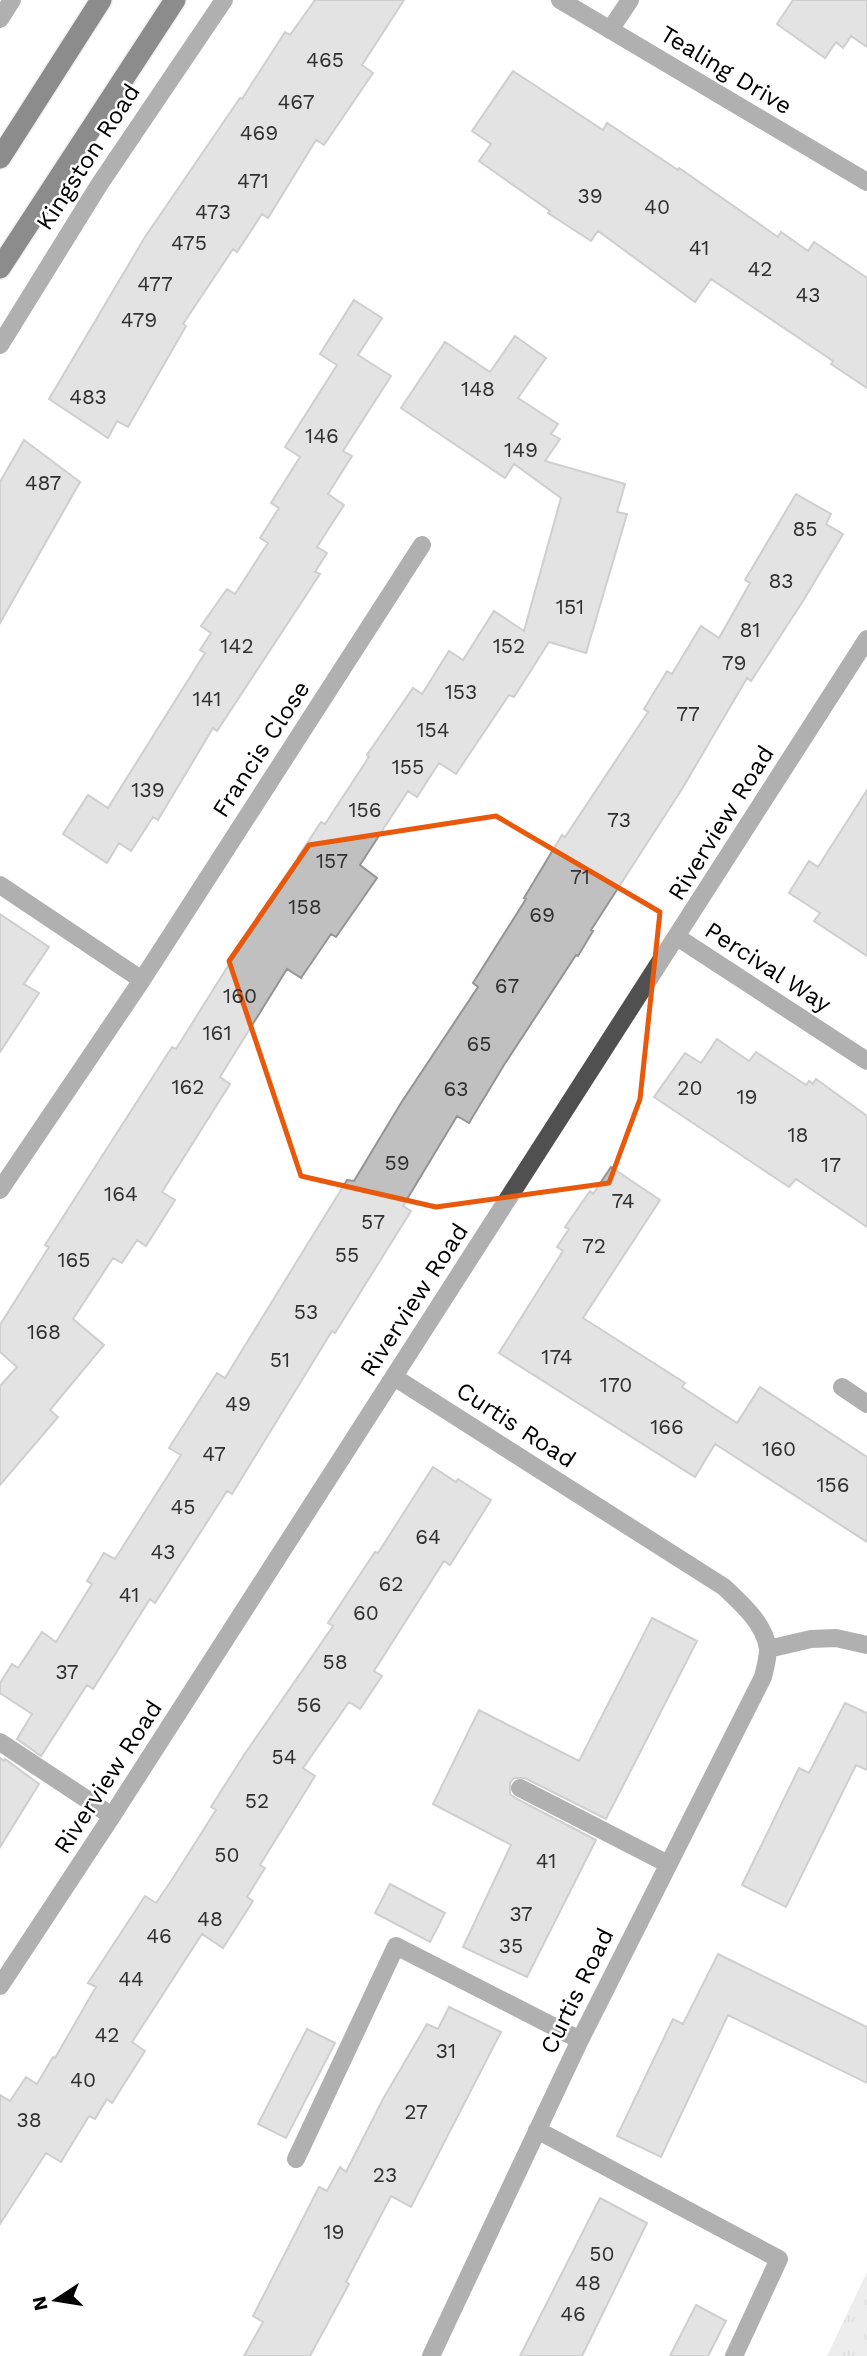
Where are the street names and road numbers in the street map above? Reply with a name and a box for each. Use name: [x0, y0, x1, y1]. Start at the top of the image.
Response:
street label: Tealing Drive: [655, 20, 797, 120]
street label: Kingston Road: [30, 79, 146, 235]
street label: Francis Close: [207, 676, 315, 822]
street label: Riverview Road: [662, 740, 780, 906]
street label: Percival Way: [700, 916, 837, 1018]
street label: Riverview Road: [354, 1218, 474, 1382]
street label: Curtis Road: [451, 1376, 581, 1474]
street label: Riverview Road: [48, 1695, 168, 1859]
street label: Curtis Road: [535, 1924, 619, 2058]

